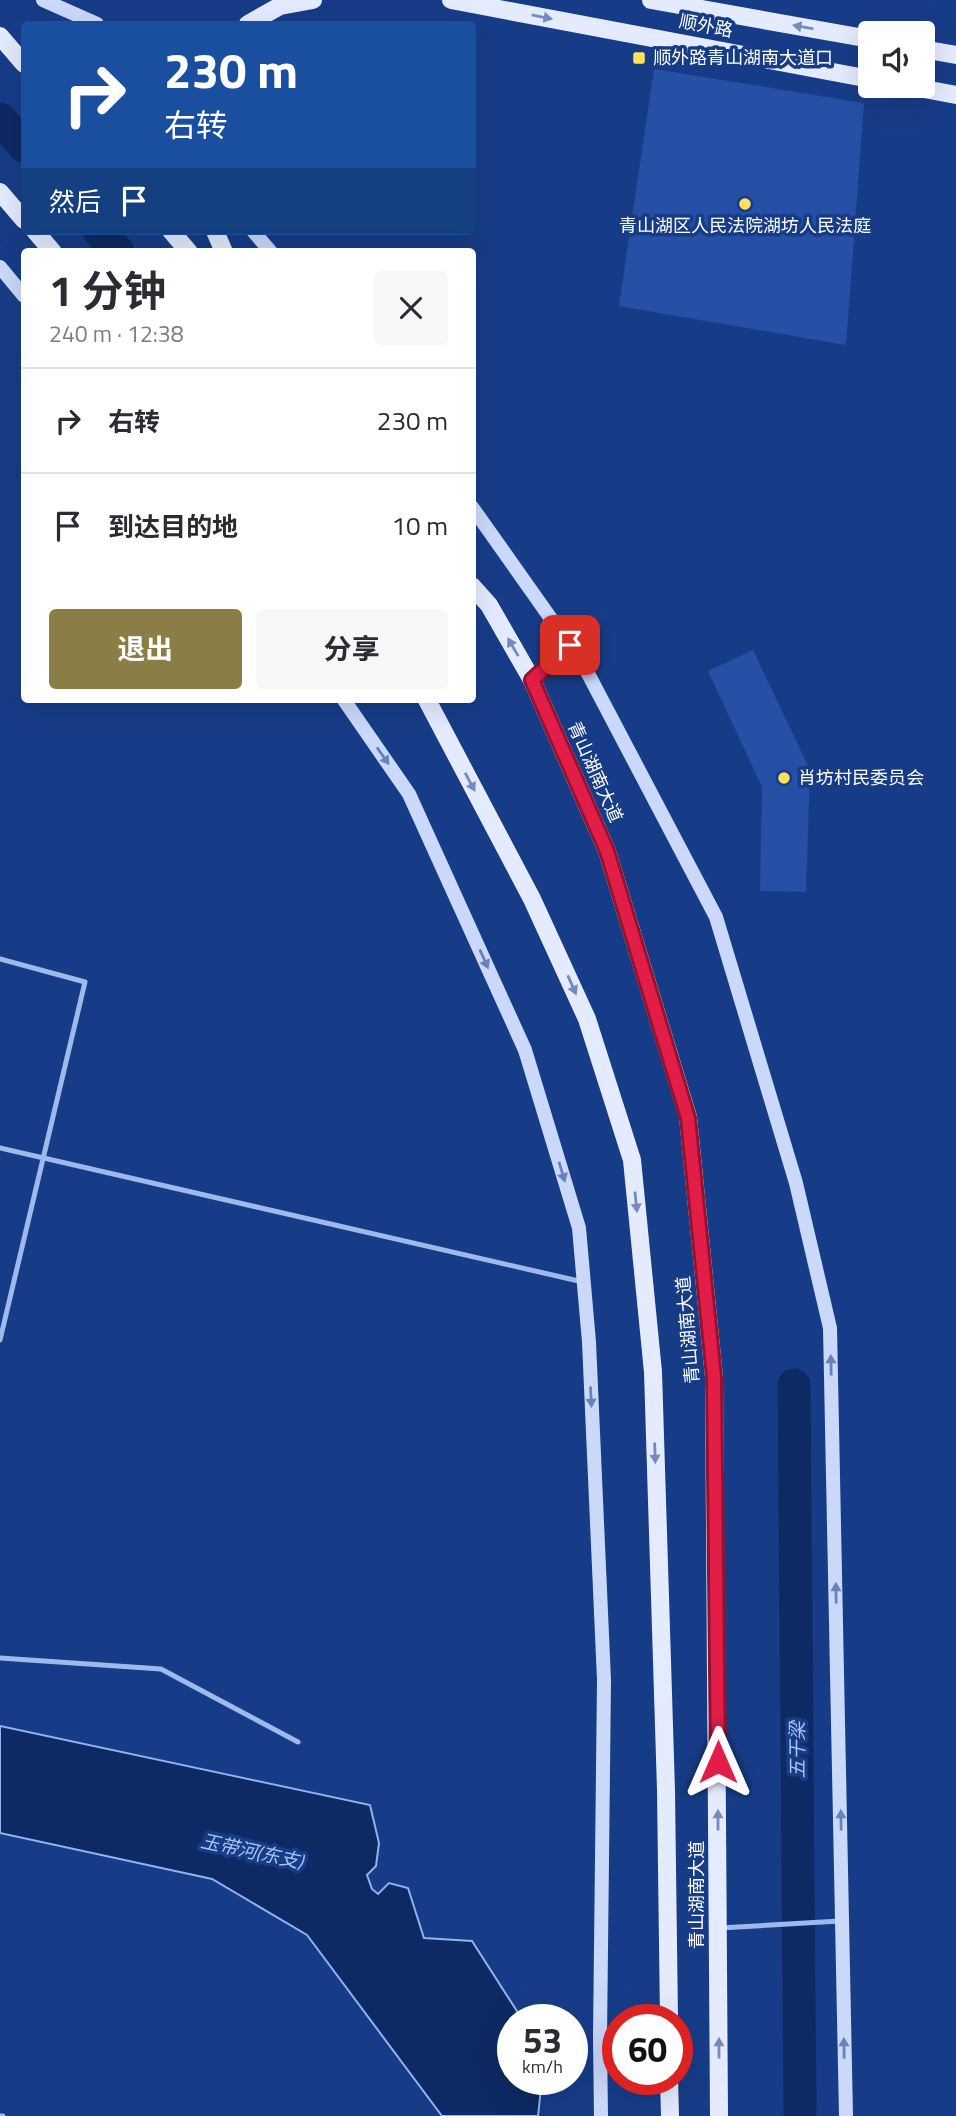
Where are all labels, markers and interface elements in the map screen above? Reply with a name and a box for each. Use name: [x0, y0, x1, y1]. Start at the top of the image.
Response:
street label: 顺外路: [677, 7, 735, 44]
one-way arrow: [531, 12, 553, 23]
one-way arrow: [792, 21, 814, 32]
map controls: [858, 21, 935, 98]
button: sound: [858, 21, 935, 98]
text: 230 m: [164, 32, 298, 107]
place label: 顺外路青山湖南大道口: [653, 44, 833, 71]
icon: right: [49, 49, 140, 140]
marker: 顺外路青山湖南大道口: [631, 50, 647, 66]
text: 右转: [164, 101, 228, 149]
text: 然后: [49, 182, 101, 221]
icon: arrive: [115, 182, 153, 220]
marker: 青山湖区人民法院湖坊人民法庭: [737, 196, 753, 212]
place label: 青山湖区人民法院湖坊人民法庭: [619, 212, 871, 239]
text: 1 分钟: [49, 258, 166, 322]
button: close: [374, 271, 448, 345]
text: 240 m · 12:38: [49, 316, 184, 351]
text: 230 m: [377, 401, 448, 440]
icon: right: [49, 402, 87, 440]
text: 右转: [108, 402, 160, 441]
text: 10 m: [391, 506, 448, 545]
icon: arrive: [49, 507, 87, 545]
text: 到达目的地: [108, 507, 238, 546]
button: 退出: [49, 609, 242, 689]
button: 分享: [256, 609, 448, 689]
pin: [540, 615, 600, 675]
icon: arrive: [551, 626, 589, 664]
one-way arrow: [507, 637, 519, 656]
street label: 青山湖南大道: [561, 717, 630, 827]
one-way arrow: [376, 747, 390, 765]
place label: 肖坊村民委员会: [798, 764, 924, 791]
marker: 肖坊村民委员会: [776, 770, 792, 786]
one-way arrow: [464, 772, 476, 792]
one-way arrow: [478, 949, 490, 969]
one-way arrow: [567, 975, 578, 996]
one-way arrow: [557, 1162, 567, 1183]
one-way arrow: [631, 1191, 642, 1213]
street label: 青山湖南大道: [669, 1275, 706, 1385]
one-way arrow: [825, 1354, 836, 1376]
one-way arrow: [586, 1386, 597, 1408]
one-way arrow: [650, 1443, 661, 1465]
one-way arrow: [830, 1582, 841, 1604]
water label: 五干梁: [782, 1720, 811, 1779]
position arrow: [681, 1725, 755, 1799]
one-way arrow: [712, 1809, 724, 1831]
one-way arrow: [835, 1809, 846, 1831]
water label: 玉带河(东支): [198, 1826, 307, 1876]
street label: 青山湖南大道: [683, 1841, 710, 1949]
speed limit sign: 60: [602, 2004, 693, 2095]
text: 53: [523, 2013, 562, 2067]
one-way arrow: [713, 2037, 725, 2059]
one-way arrow: [838, 2037, 850, 2059]
text: km/h: [522, 2053, 563, 2080]

